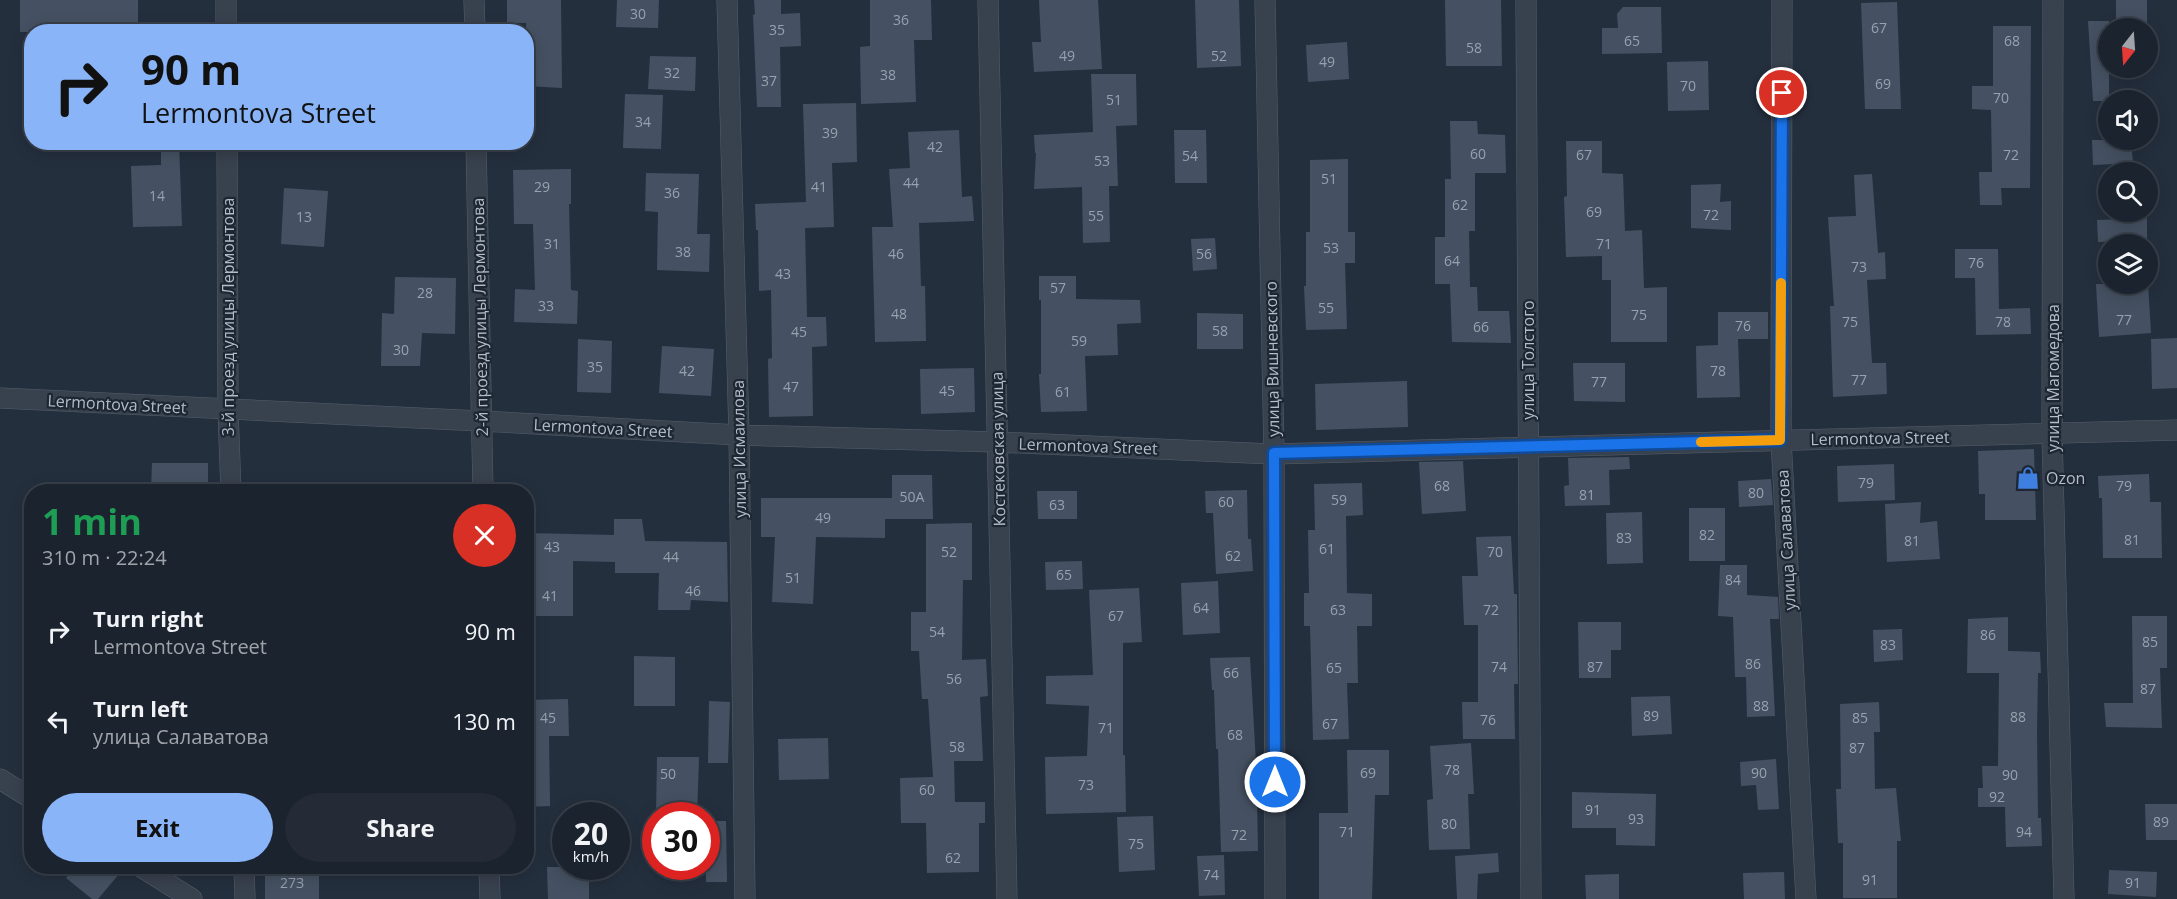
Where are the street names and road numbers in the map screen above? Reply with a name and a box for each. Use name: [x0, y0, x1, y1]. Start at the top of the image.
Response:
street label: 3-й проезд улицы Лермонтова: [217, 198, 239, 436]
street label: 2-й проезд улицы Лермонтова: [467, 198, 493, 436]
street label: улица Вишневского: [1260, 281, 1284, 437]
street label: улица Толстого: [1517, 300, 1539, 420]
street label: улица Магомедова: [2042, 304, 2064, 452]
street label: Костековская улица: [986, 371, 1010, 527]
street label: улица Исмаилова: [727, 380, 751, 518]
street label: Lermontova Street: [47, 389, 187, 419]
street label: Lermontova Street: [533, 413, 673, 443]
street label: Lermontova Street: [1810, 426, 1950, 450]
street label: Lermontova Street: [1018, 433, 1158, 459]
street label: улица Салаватова: [1771, 469, 1801, 611]

